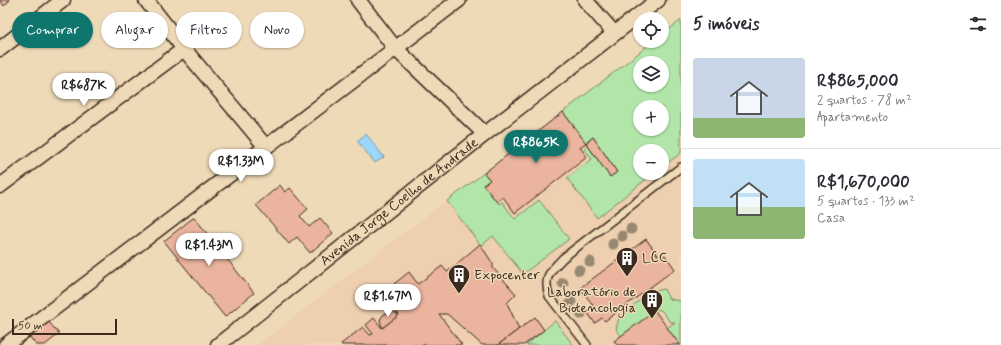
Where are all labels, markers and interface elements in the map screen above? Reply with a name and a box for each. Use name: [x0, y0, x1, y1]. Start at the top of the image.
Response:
chip: Comprar: [12, 12, 93, 48]
chip: Alugar: [101, 12, 168, 48]
chip: Filtros: [176, 12, 242, 48]
chip: Novo: [250, 12, 304, 48]
map controls: [633, 12, 669, 180]
button: locate: [633, 12, 669, 48]
text: 5 imóveis: [693, 13, 760, 35]
icon: filters: [967, 13, 989, 35]
button: layers: [633, 56, 669, 92]
text: R$865,000: [817, 70, 898, 92]
pin: R$687K: [51, 73, 117, 107]
icon: home: [725, 74, 773, 122]
text: R$687K: [61, 77, 107, 94]
text: 2 quartos · 78 m²: [817, 92, 912, 109]
button: +: [633, 100, 669, 136]
text: Apartamento: [817, 109, 888, 126]
pin: R$865K: [503, 130, 569, 164]
street label: Avenida Jorge Coelho de Andrade: [316, 134, 482, 270]
text: R$865K: [513, 134, 559, 151]
button: −: [633, 144, 669, 180]
pin: R$1.33M: [204, 149, 278, 183]
text: R$1.33M: [218, 153, 264, 170]
text: R$1,670,000: [817, 171, 910, 193]
icon: home: [725, 175, 773, 223]
text: 5 quartos · 133 m²: [817, 193, 915, 210]
text: Casa: [817, 210, 845, 227]
pin: R$1.43M: [172, 233, 246, 267]
text: R$1.43M: [185, 237, 233, 254]
building icon: LCC: [614, 245, 640, 278]
place label: LCC: [642, 249, 668, 267]
building icon: Expocenter: [446, 262, 472, 295]
place label: Expocenter: [474, 266, 540, 284]
place label: Laboratório de Biotencologia: [547, 283, 636, 318]
pin: R$1.67M: [351, 284, 425, 318]
building icon: Laboratório de Biotencologia: [639, 287, 665, 320]
text: R$1.67M: [364, 288, 412, 305]
scale bar: [12, 317, 117, 336]
text: 50 m: [18, 319, 43, 333]

